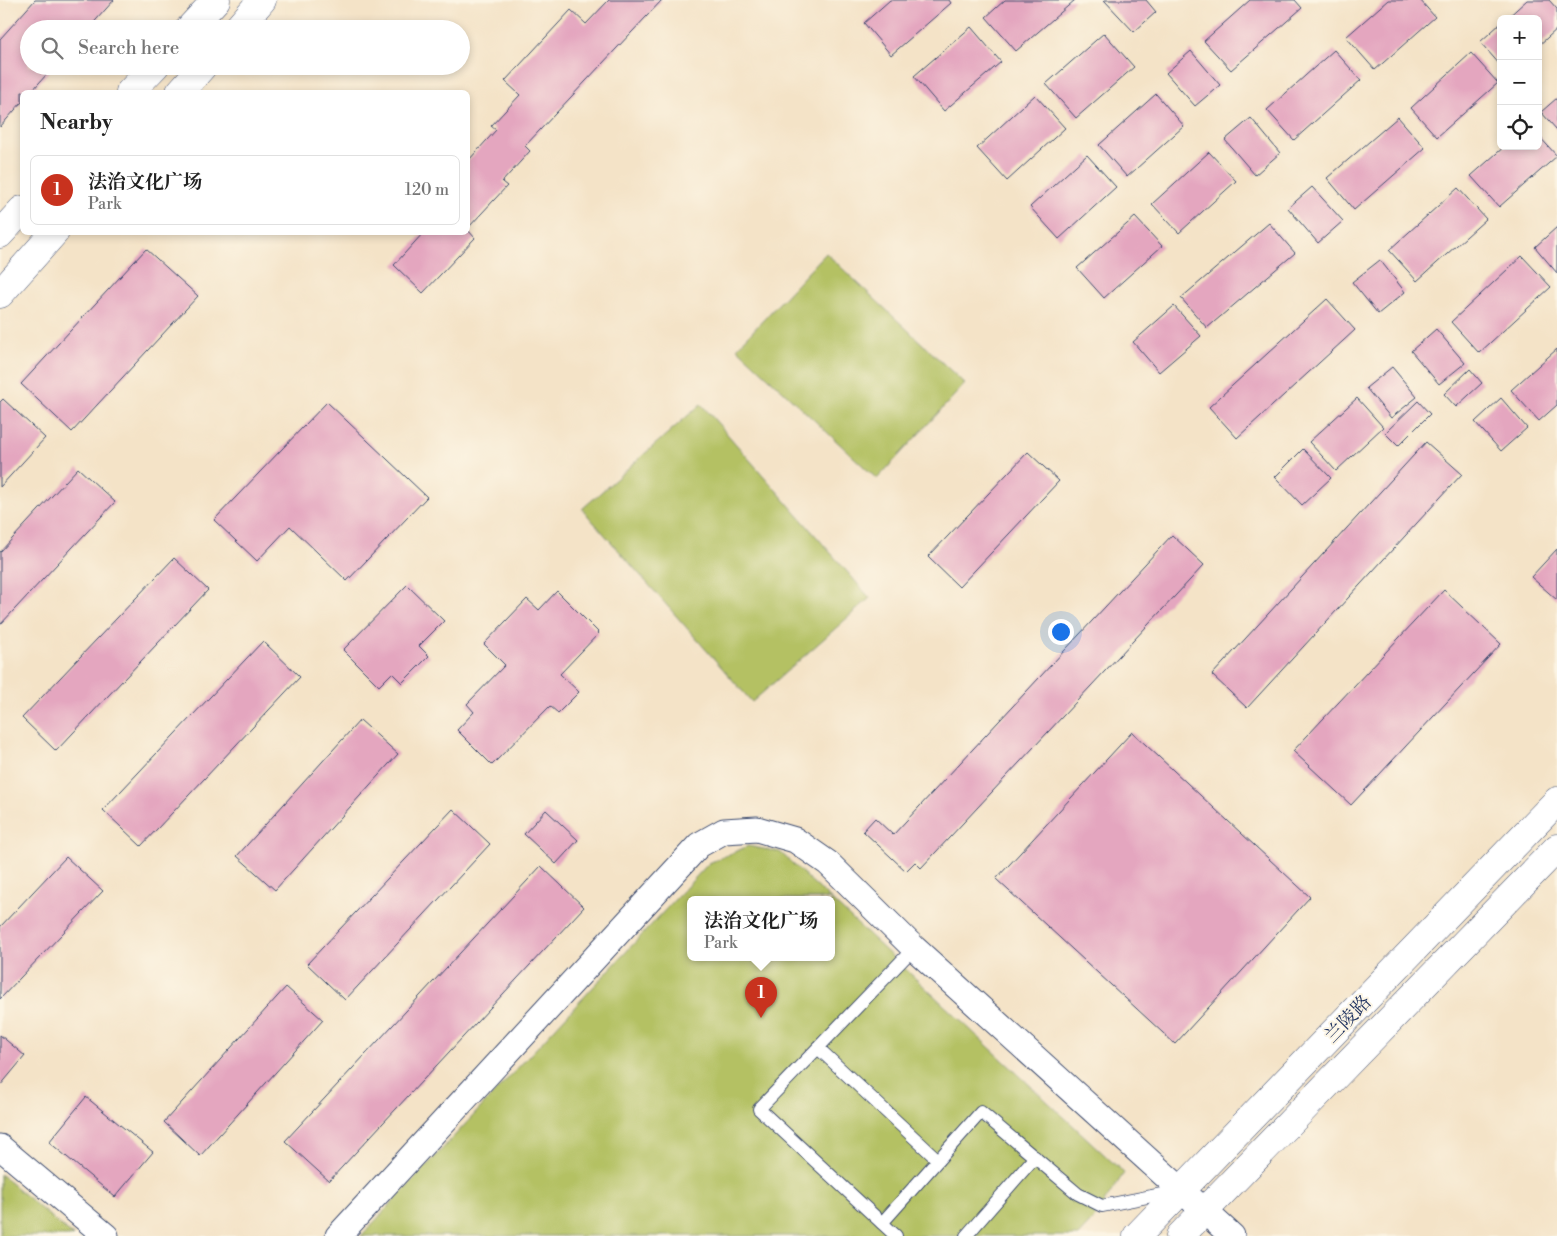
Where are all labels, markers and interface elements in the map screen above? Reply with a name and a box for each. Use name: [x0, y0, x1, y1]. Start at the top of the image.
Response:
map controls: [1497, 15, 1542, 150]
button: +: [1497, 15, 1542, 60]
search box: [20, 20, 470, 75]
icon: search: [38, 34, 66, 62]
text: Search here: [78, 36, 179, 60]
button: −: [1497, 60, 1542, 105]
button: locate: [1497, 105, 1542, 150]
text: Nearby: [40, 110, 113, 136]
text: 法治文化广场: [88, 170, 202, 194]
text: 1: [53, 180, 61, 200]
text: 120 m: [405, 180, 449, 200]
text: Park: [88, 194, 121, 214]
your location: [1048, 619, 1074, 645]
popup: [687, 896, 835, 961]
text: 法治文化广场: [704, 909, 818, 933]
text: Park: [704, 933, 737, 953]
pin: 1: [745, 977, 777, 1018]
street label: 兰陵路: [1320, 990, 1376, 1048]

